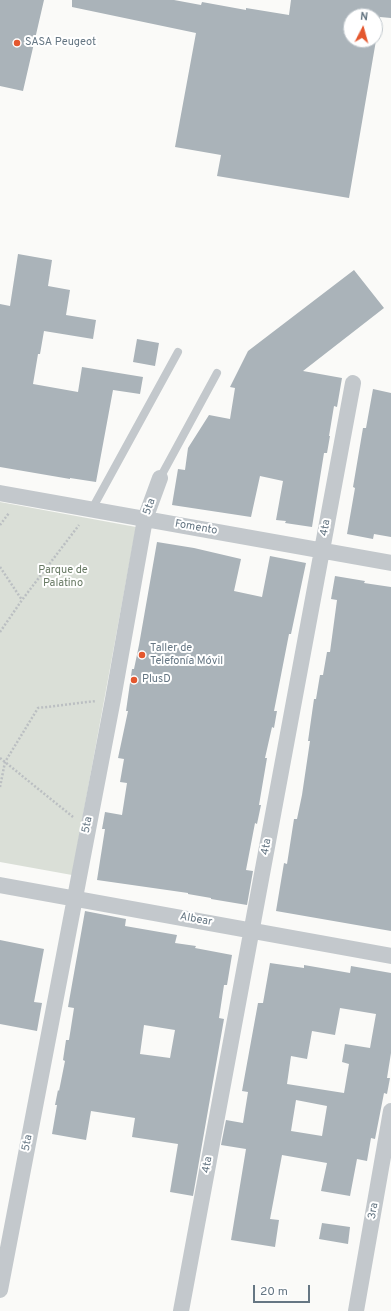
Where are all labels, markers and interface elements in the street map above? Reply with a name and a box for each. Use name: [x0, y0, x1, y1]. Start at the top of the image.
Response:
north arrow: [343, 8, 383, 48]
text: N: [359, 10, 369, 24]
place label: SASA Peugeot: [25, 36, 96, 50]
marker: SASA Peugeot: [12, 38, 22, 48]
street label: 5ta: [141, 497, 159, 517]
street label: Fomento: [174, 518, 218, 538]
street label: 4ta: [318, 519, 334, 537]
park label: Parque de Palatino: [38, 564, 88, 590]
place label: Taller de Telefonía Móvil: [150, 642, 223, 668]
marker: Taller de Telefonía Móvil: [137, 650, 147, 660]
place label: PlusD: [142, 673, 171, 687]
marker: PlusD: [129, 675, 139, 685]
street label: 5ta: [80, 816, 96, 834]
street label: 4ta: [259, 838, 275, 856]
street label: Albear: [179, 911, 213, 929]
street label: 5ta: [20, 1134, 36, 1152]
street label: 4ta: [200, 1156, 216, 1174]
street label: 3ra: [366, 1202, 382, 1220]
scale bar: [255, 1277, 312, 1303]
text: 20 m: [260, 1284, 288, 1300]

